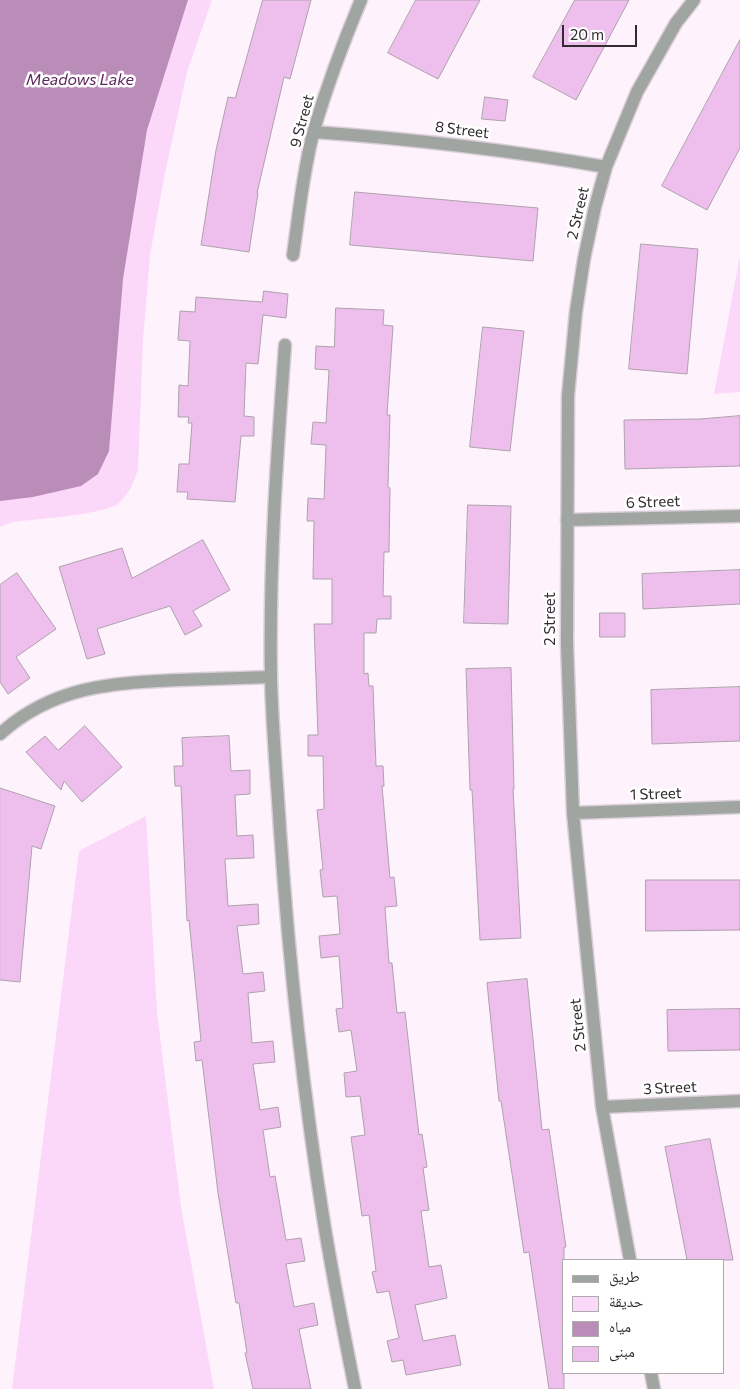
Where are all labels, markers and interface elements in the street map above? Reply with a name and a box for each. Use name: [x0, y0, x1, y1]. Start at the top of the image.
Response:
scale bar: [565, 15, 640, 47]
text: 20 m: [570, 25, 604, 43]
water label: Meadows Lake: [26, 70, 134, 90]
street label: 9 Street: [286, 92, 318, 150]
street label: 8 Street: [434, 118, 490, 142]
street label: 2 Street: [563, 185, 593, 241]
street label: 6 Street: [626, 492, 680, 512]
street label: 2 Street: [541, 592, 559, 646]
street label: 1 Street: [630, 784, 682, 804]
street label: 2 Street: [566, 997, 590, 1053]
street label: 3 Street: [643, 1078, 697, 1098]
legend: [562, 1259, 725, 1374]
text: طريق: [609, 1267, 640, 1285]
text: حديقة: [609, 1292, 643, 1310]
text: مياه: [609, 1317, 631, 1335]
text: مبنى: [609, 1342, 635, 1360]

